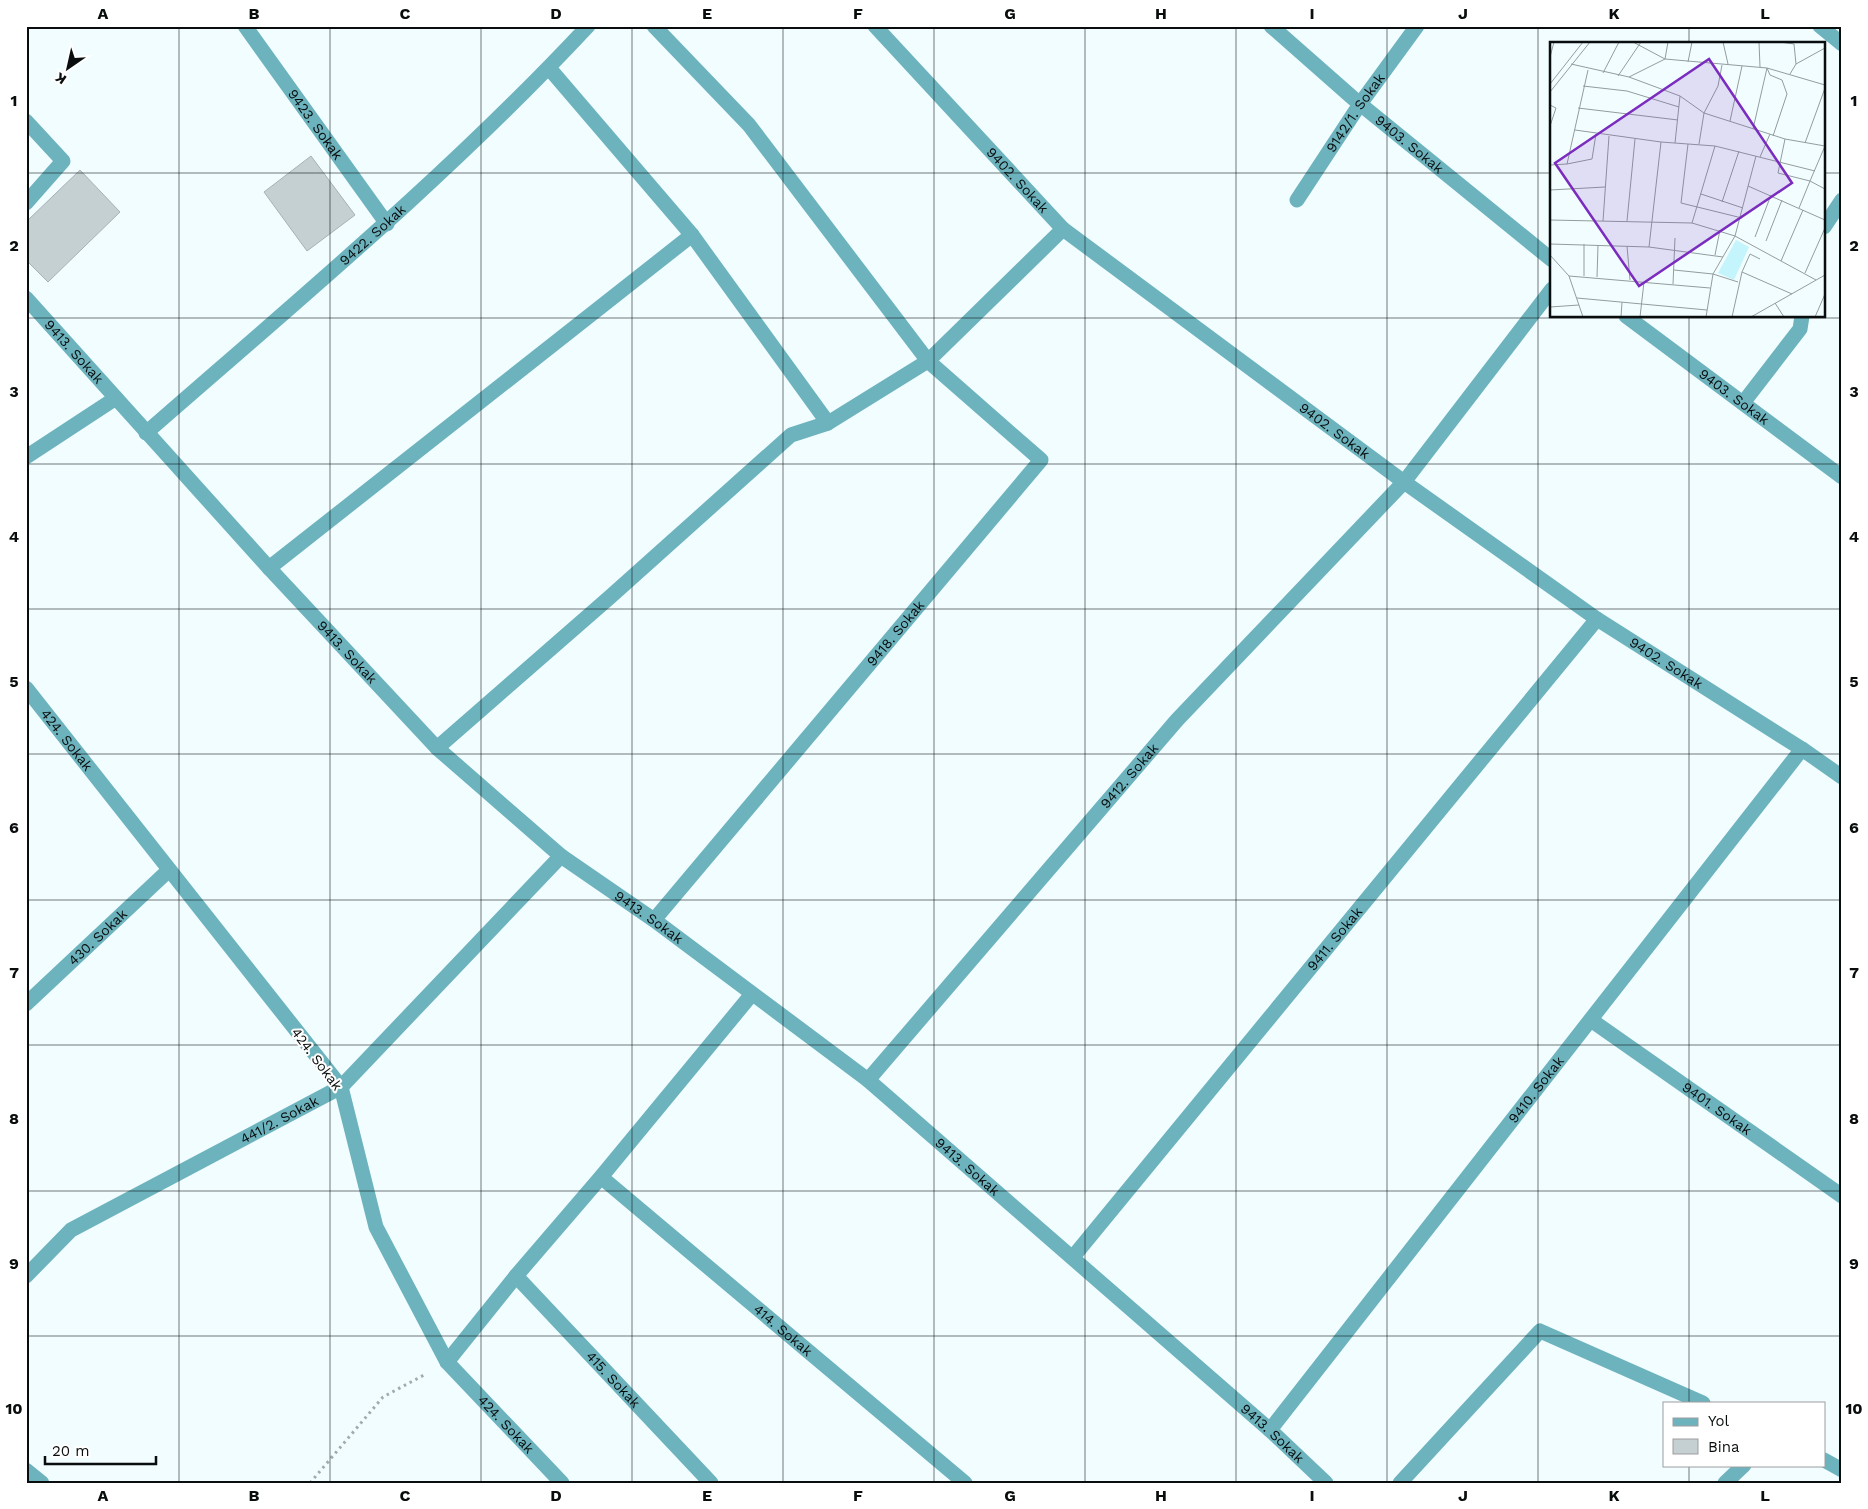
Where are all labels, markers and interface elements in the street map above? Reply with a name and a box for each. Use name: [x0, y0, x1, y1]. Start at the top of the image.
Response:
text: A: [98, 4, 109, 23]
text: B: [249, 4, 260, 23]
text: C: [400, 4, 411, 23]
text: D: [550, 4, 562, 23]
text: E: [702, 4, 712, 23]
text: F: [853, 4, 863, 23]
text: G: [1004, 4, 1016, 23]
text: H: [1155, 4, 1167, 23]
text: I: [1309, 4, 1315, 23]
text: J: [1458, 4, 1468, 23]
text: K: [1608, 4, 1620, 23]
text: L: [1760, 4, 1770, 23]
north arrow: [42, 42, 92, 92]
inset map: [1550, 42, 1826, 318]
text: K: [52, 69, 69, 88]
street label: 9142/1. Sokak: [1323, 70, 1388, 155]
street label: 9423. Sokak: [285, 86, 346, 163]
text: 1: [11, 91, 17, 110]
text: 1: [1851, 91, 1857, 110]
street label: 9403. Sokak: [1372, 112, 1447, 177]
street label: 9402. Sokak: [983, 144, 1052, 216]
street label: 9422. Sokak: [336, 201, 409, 268]
text: 2: [9, 236, 19, 255]
text: 2: [1849, 236, 1859, 255]
street label: 9413. Sokak: [41, 316, 107, 387]
street label: 9403. Sokak: [1696, 365, 1773, 428]
text: 3: [9, 382, 19, 401]
text: 3: [1849, 382, 1859, 401]
street label: 9402. Sokak: [1296, 399, 1373, 462]
text: 4: [9, 527, 19, 546]
text: 4: [1849, 527, 1859, 546]
street label: 9418. Sokak: [863, 597, 928, 669]
street label: 9413. Sokak: [314, 617, 381, 687]
street label: 9402. Sokak: [1627, 634, 1706, 692]
text: 5: [9, 672, 19, 691]
text: 5: [1849, 672, 1859, 691]
street label: 424. Sokak: [38, 706, 96, 774]
street label: 9412. Sokak: [1097, 740, 1161, 811]
text: 6: [9, 818, 19, 837]
text: 6: [1849, 818, 1859, 837]
street label: 9413. Sokak: [612, 887, 686, 947]
street label: 9411. Sokak: [1304, 904, 1365, 974]
street label: 430. Sokak: [65, 906, 130, 968]
text: 7: [9, 963, 19, 982]
text: 7: [1849, 963, 1859, 982]
street label: 424. Sokak: [288, 1025, 346, 1094]
street label: 9410. Sokak: [1505, 1053, 1567, 1126]
street label: 9401. Sokak: [1679, 1079, 1755, 1138]
street label: 441/2. Sokak: [237, 1092, 321, 1147]
text: 8: [9, 1109, 19, 1128]
text: 8: [1849, 1109, 1859, 1128]
street label: 9413. Sokak: [932, 1134, 1003, 1199]
text: 9: [9, 1254, 19, 1273]
text: 9: [1849, 1254, 1859, 1273]
street label: 414. Sokak: [751, 1301, 816, 1359]
street label: 415. Sokak: [583, 1348, 644, 1411]
street label: 424. Sokak: [475, 1392, 538, 1457]
text: 10: [5, 1399, 23, 1418]
text: 10: [1845, 1399, 1863, 1418]
street label: 9413. Sokak: [1237, 1400, 1308, 1466]
legend: [1663, 1402, 1826, 1466]
text: Yol: [1708, 1412, 1730, 1430]
scale bar: [45, 1434, 156, 1466]
text: Bina: [1708, 1438, 1740, 1456]
text: 20 m: [52, 1442, 90, 1460]
text: A: [98, 1486, 109, 1505]
text: B: [249, 1486, 260, 1505]
text: C: [400, 1486, 411, 1505]
text: D: [550, 1486, 562, 1505]
text: E: [702, 1486, 712, 1505]
text: F: [853, 1486, 863, 1505]
text: G: [1004, 1486, 1016, 1505]
text: H: [1155, 1486, 1167, 1505]
text: I: [1309, 1486, 1315, 1505]
text: J: [1458, 1486, 1468, 1505]
text: K: [1608, 1486, 1620, 1505]
text: L: [1760, 1486, 1770, 1505]

